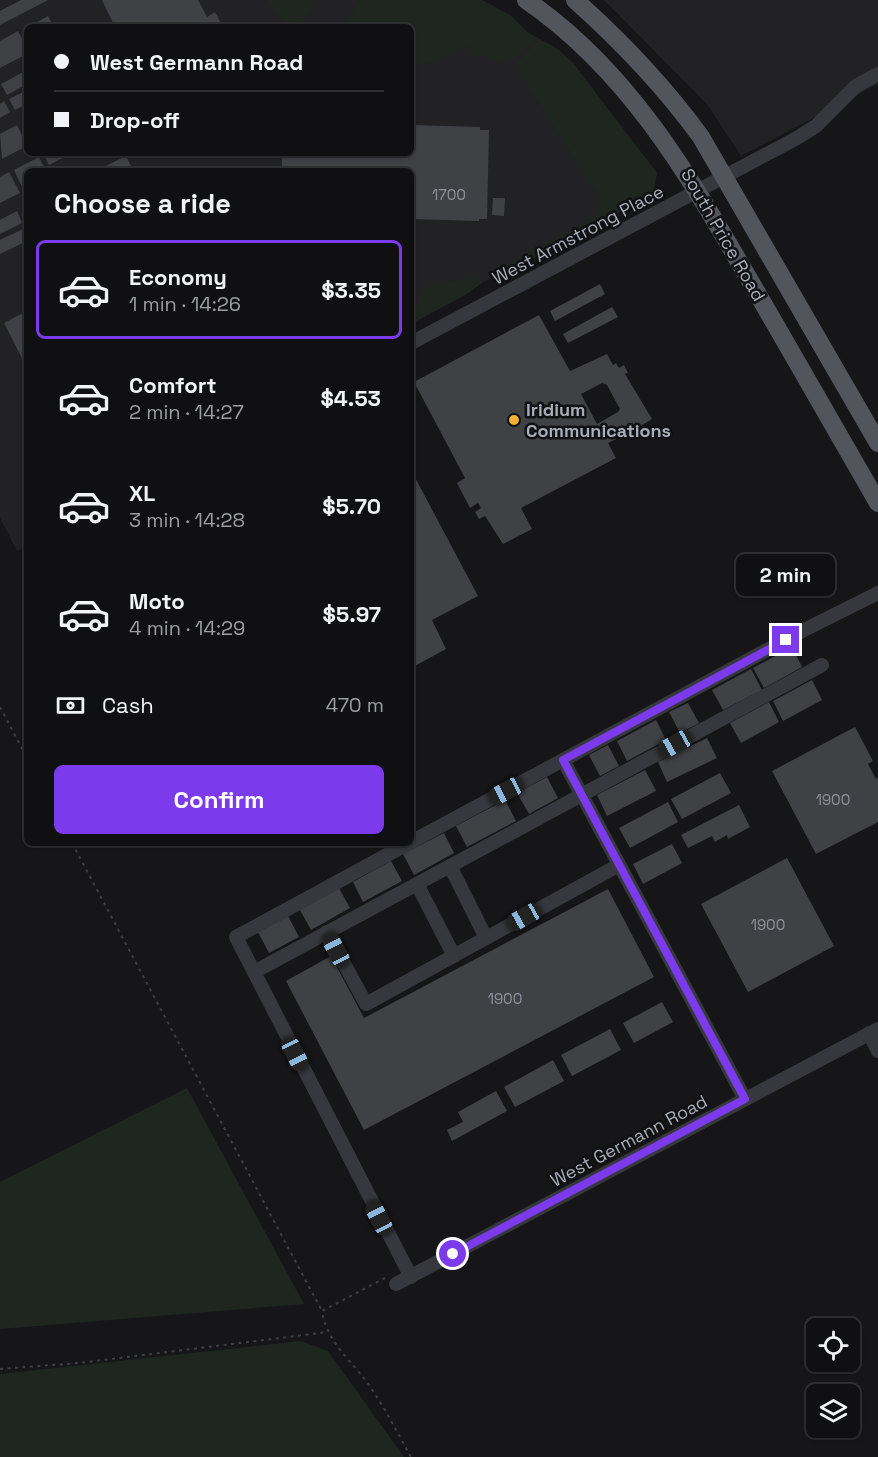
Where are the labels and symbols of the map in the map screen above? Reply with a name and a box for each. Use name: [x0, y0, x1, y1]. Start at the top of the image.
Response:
street label: South Price Road: [676, 164, 771, 305]
street label: West Armstrong Place: [488, 180, 667, 290]
house number: 1700: [432, 185, 466, 204]
place label: Iridium Communications: [526, 398, 671, 442]
marker: Iridium Communications: [507, 413, 521, 427]
callout: 2 min: [736, 553, 836, 595]
route end: [772, 626, 799, 653]
car: [655, 727, 695, 761]
car: [486, 775, 526, 807]
house number: 1900: [816, 790, 850, 809]
car: [504, 900, 544, 934]
house number: 1900: [751, 915, 785, 934]
car: [320, 930, 352, 970]
house number: 1900: [488, 989, 522, 1008]
car: [279, 1034, 311, 1074]
street label: West Germann Road: [546, 1089, 711, 1192]
car: [363, 1198, 395, 1238]
route start: [439, 1240, 466, 1267]

